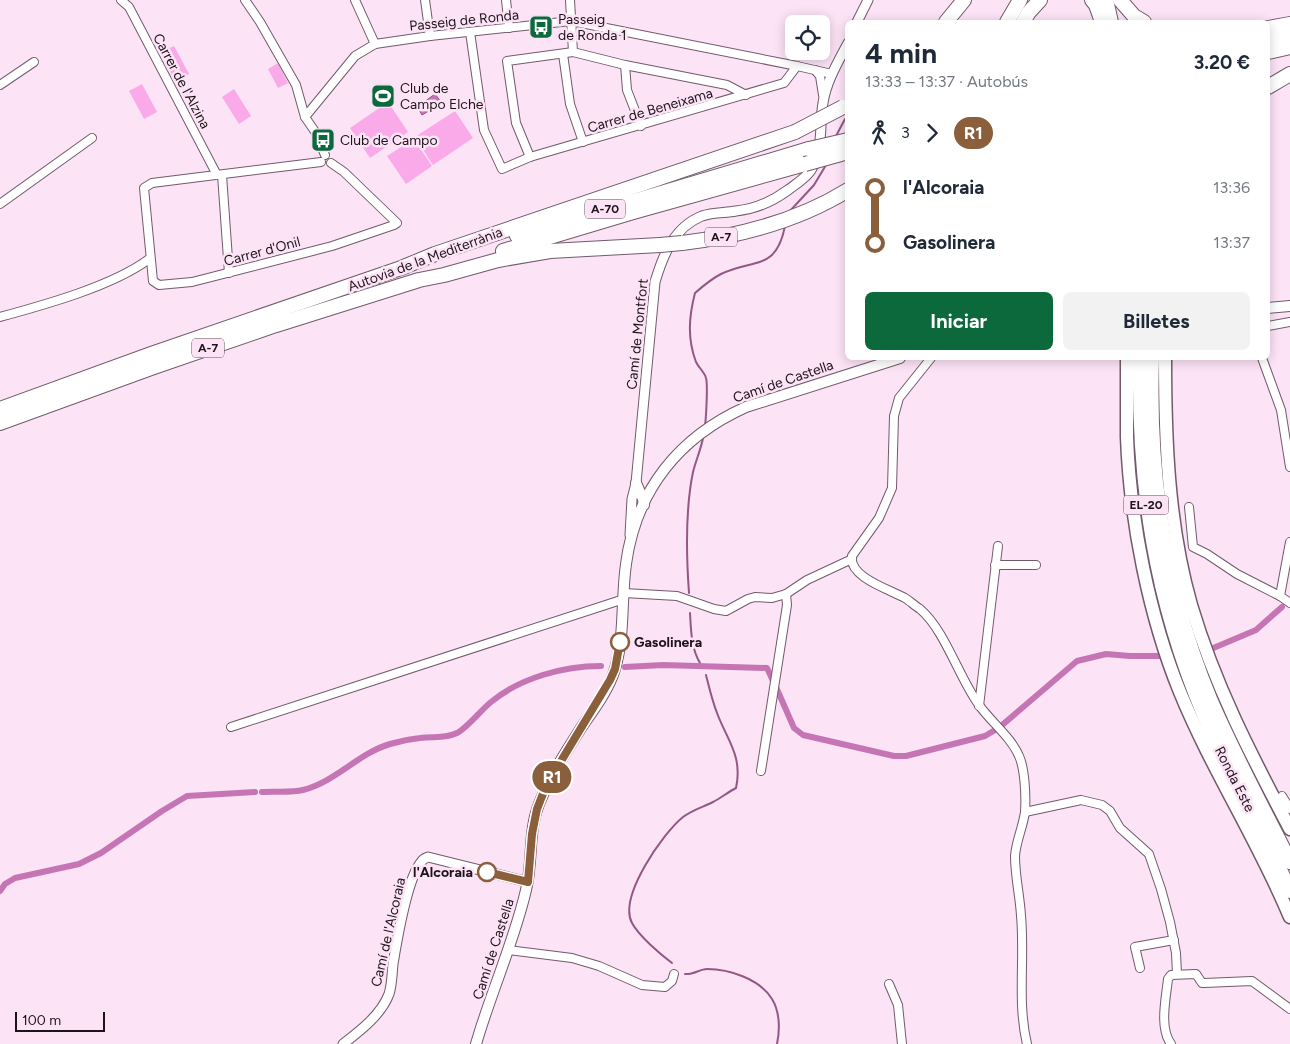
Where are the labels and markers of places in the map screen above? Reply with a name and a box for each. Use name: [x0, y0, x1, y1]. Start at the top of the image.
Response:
place label: Passeig de Ronda 1: [558, 11, 627, 44]
bus stop icon: Passeig de Ronda 1: [528, 14, 554, 40]
place label: Club de Campo Elche: [400, 80, 484, 113]
sports icon: Club de Campo Elche: [370, 83, 396, 109]
bus stop icon: Club de Campo: [310, 127, 336, 153]
place label: Club de Campo: [340, 132, 438, 149]
marker: Gasolinera: [610, 632, 630, 652]
place label: Gasolinera: [634, 634, 702, 651]
marker: l'Alcoraia: [477, 862, 497, 882]
place label: l'Alcoraia: [413, 864, 473, 881]

